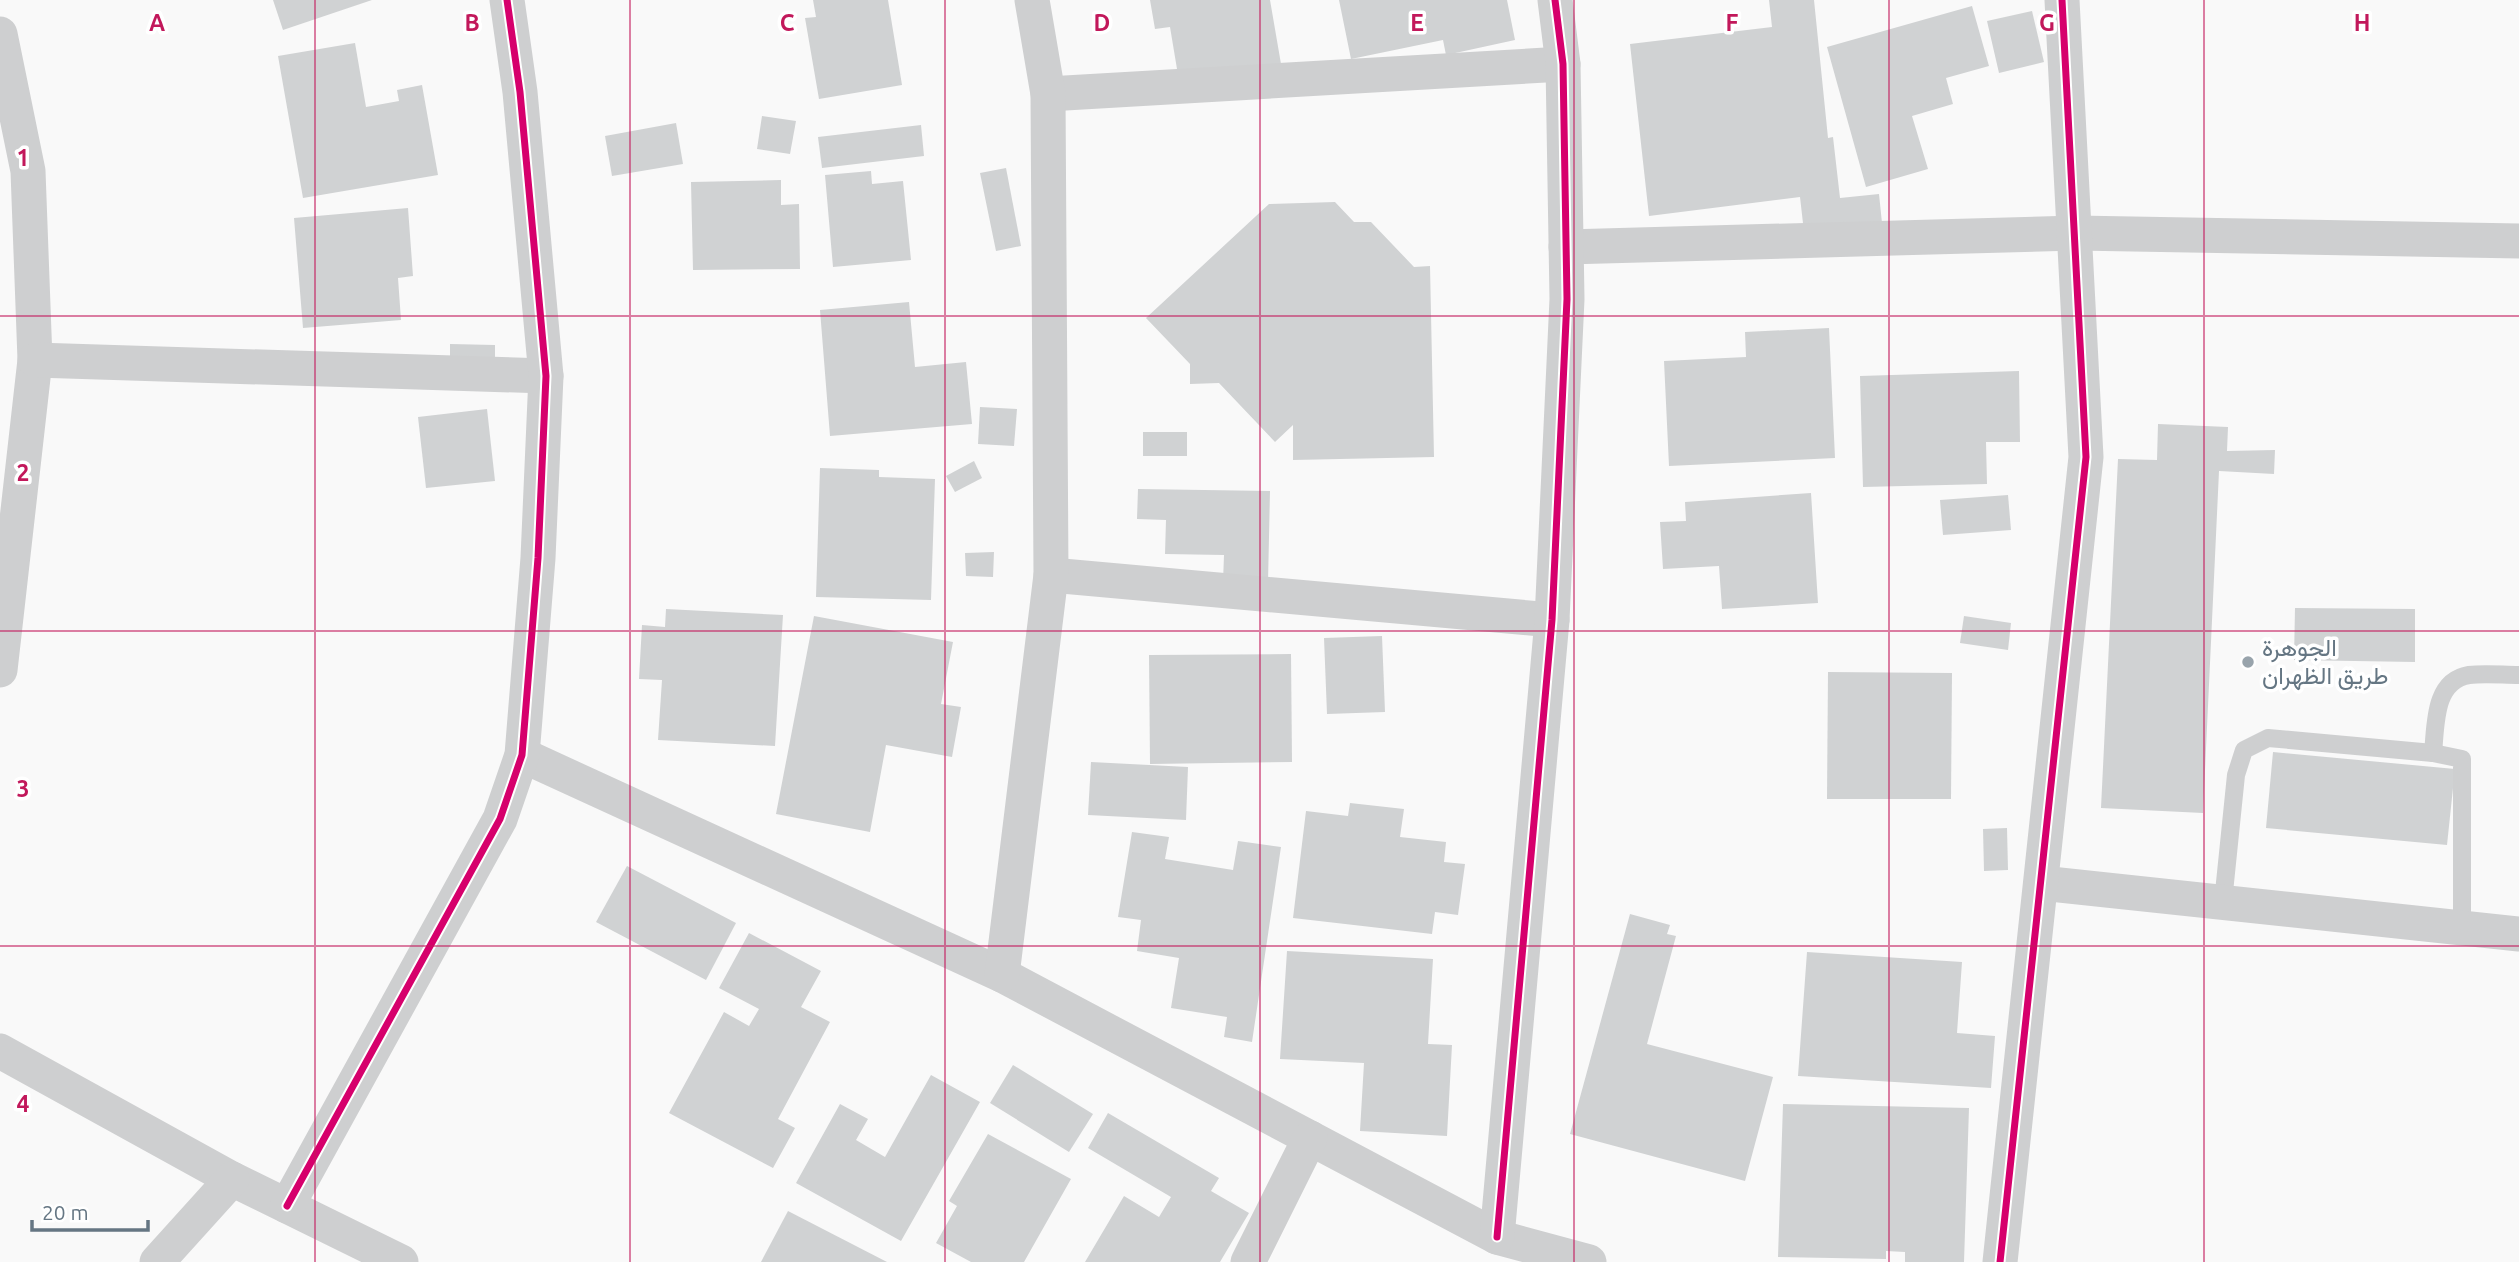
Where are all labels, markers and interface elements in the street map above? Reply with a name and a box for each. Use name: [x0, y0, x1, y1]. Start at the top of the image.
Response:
text: A: [149, 10, 165, 35]
text: B: [464, 10, 480, 35]
text: C: [780, 10, 795, 35]
text: D: [1094, 10, 1110, 35]
text: E: [1410, 10, 1424, 35]
text: F: [1726, 10, 1739, 35]
text: G: [2039, 10, 2055, 35]
text: H: [2354, 10, 2370, 35]
text: 1: [17, 145, 29, 170]
text: 2: [17, 460, 29, 485]
place label: الجوهرة طريق الظهران: [2262, 634, 2388, 691]
marker: الجوهرة طريق الظهران: [2240, 654, 2256, 670]
text: 3: [17, 776, 29, 801]
text: 4: [17, 1091, 30, 1116]
scale bar: [32, 1188, 147, 1232]
text: 20 m: [42, 1200, 89, 1224]

